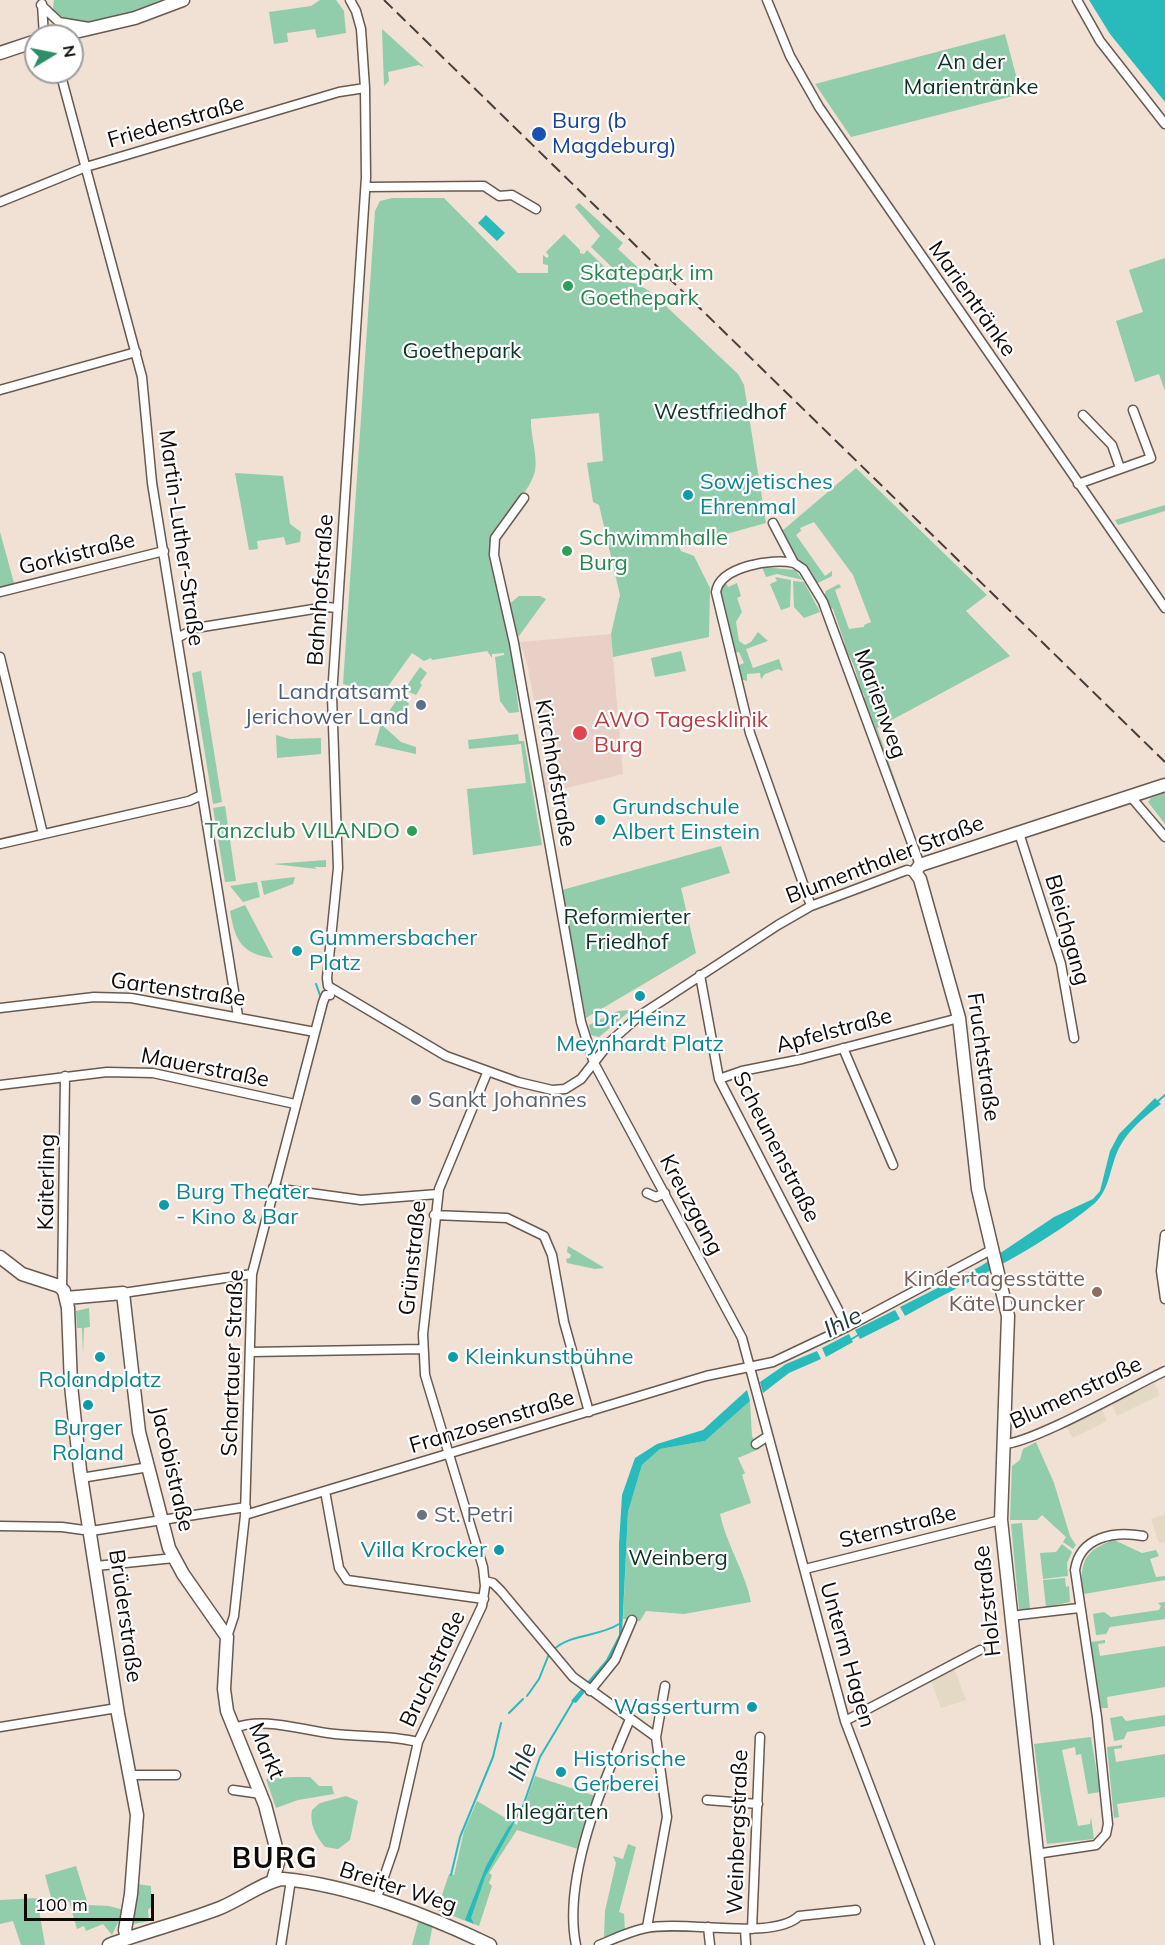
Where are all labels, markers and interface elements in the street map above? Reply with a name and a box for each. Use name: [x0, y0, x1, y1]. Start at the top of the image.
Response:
north arrow: [24, 24, 84, 84]
text: N: [59, 44, 81, 59]
park label: An der Marientränke: [904, 49, 1038, 100]
street label: Friedenstraße: [105, 90, 247, 154]
place label: Burg (b Magdeburg): [552, 108, 677, 160]
marker: Burg (b Magdeburg): [530, 125, 548, 143]
street label: Marientränke: [922, 236, 1022, 362]
place label: Skatepark im Goethepark: [580, 260, 714, 312]
marker: Skatepark im Goethepark: [561, 279, 575, 293]
park label: Goethepark: [403, 338, 521, 364]
park label: Westfriedhof: [654, 399, 786, 425]
street label: Martin-Luther-Straße: [153, 428, 209, 648]
place label: Sowjetisches Ehrenmal: [700, 469, 833, 520]
marker: Sowjetisches Ehrenmal: [681, 488, 695, 502]
street label: Bahnhofstraße: [303, 513, 339, 667]
place label: Schwimmhalle Burg: [579, 525, 728, 576]
street label: Gorkistraße: [16, 527, 138, 581]
marker: Schwimmhalle Burg: [560, 544, 574, 558]
street label: Marienweg: [848, 646, 912, 762]
place label: Landratsamt Jerichower Land: [244, 679, 409, 730]
street label: Kirchhofstraße: [529, 697, 581, 849]
marker: Landratsamt Jerichower Land: [414, 698, 428, 712]
place label: AWO Tagesklinik Burg: [594, 707, 768, 758]
marker: AWO Tagesklinik Burg: [571, 724, 589, 742]
place label: Grundschule Albert Einstein: [612, 794, 760, 846]
street label: Blumenthaler Straße: [782, 810, 988, 910]
marker: Grundschule Albert Einstein: [593, 813, 607, 827]
place label: Tanzclub VILANDO: [205, 818, 400, 844]
marker: Tanzclub VILANDO: [405, 824, 419, 838]
street label: Bleichgang: [1039, 872, 1095, 988]
park label: Reformierter Friedhof: [563, 904, 691, 956]
place label: Gummersbacher Platz: [309, 925, 477, 976]
marker: Gummersbacher Platz: [290, 944, 304, 958]
street label: Gartenstraße: [109, 967, 247, 1013]
marker: Dr. Heinz Meynhardt Platz: [633, 989, 647, 1003]
street label: Fruchtstraße: [961, 991, 1005, 1123]
street label: Apfelstraße: [773, 1003, 895, 1059]
place label: Dr. Heinz Meynhardt Platz: [556, 1006, 724, 1058]
street label: Mauerstraße: [139, 1043, 271, 1093]
street label: Scheunenstraße: [727, 1067, 825, 1227]
place label: Sankt Johannes: [428, 1087, 587, 1113]
marker: Sankt Johannes: [409, 1093, 423, 1107]
street label: Kaiterling: [33, 1133, 61, 1231]
street label: Kreuzgang: [653, 1150, 729, 1260]
place label: Burg Theater - Kino & Bar: [176, 1179, 309, 1230]
marker: Burg Theater - Kino & Bar: [157, 1198, 171, 1212]
street label: Grünstraße: [394, 1199, 432, 1317]
place label: Kindertagesstätte Käte Duncker: [903, 1266, 1085, 1318]
street label: Schartauer Straße: [217, 1269, 249, 1457]
marker: Kindertagesstätte Käte Duncker: [1090, 1285, 1104, 1299]
water label: Ihle: [819, 1301, 867, 1345]
place label: Kleinkunstbühne: [465, 1344, 633, 1370]
marker: Rolandplatz: [93, 1350, 107, 1364]
marker: Kleinkunstbühne: [446, 1350, 460, 1364]
street label: Blumenstraße: [1006, 1351, 1146, 1435]
place label: Rolandplatz: [39, 1367, 161, 1393]
street label: Franzosenstraße: [406, 1384, 578, 1460]
marker: Burger Roland: [81, 1398, 95, 1412]
street label: Jacobistraße: [145, 1404, 199, 1534]
place label: Burger Roland: [52, 1415, 124, 1466]
street label: Sternstraße: [837, 1500, 959, 1554]
place label: St. Petri: [434, 1502, 513, 1528]
marker: St. Petri: [415, 1508, 429, 1522]
place label: Villa Krocker: [361, 1537, 487, 1563]
marker: Villa Krocker: [492, 1543, 506, 1557]
street label: Holzstraße: [969, 1544, 1007, 1658]
park label: Weinberg: [628, 1545, 728, 1571]
street label: Brüderstraße: [103, 1548, 147, 1684]
street label: Unterm Hagen: [814, 1579, 880, 1731]
street label: Bruchstraße: [395, 1607, 471, 1731]
place label: Wasserturm: [614, 1694, 740, 1720]
marker: Wasserturm: [745, 1700, 759, 1714]
street label: Markt: [242, 1719, 290, 1783]
water label: Ihle: [502, 1739, 544, 1785]
place label: Historische Gerberei: [573, 1746, 686, 1798]
street label: Weinbergstraße: [722, 1749, 754, 1915]
marker: Historische Gerberei: [554, 1765, 568, 1779]
park label: Ihlegärten: [505, 1799, 609, 1825]
district label: BURG: [232, 1843, 318, 1877]
street label: Breiter Weg: [336, 1857, 460, 1919]
scale bar: [27, 1882, 158, 1920]
text: 100 m: [35, 1893, 88, 1916]

